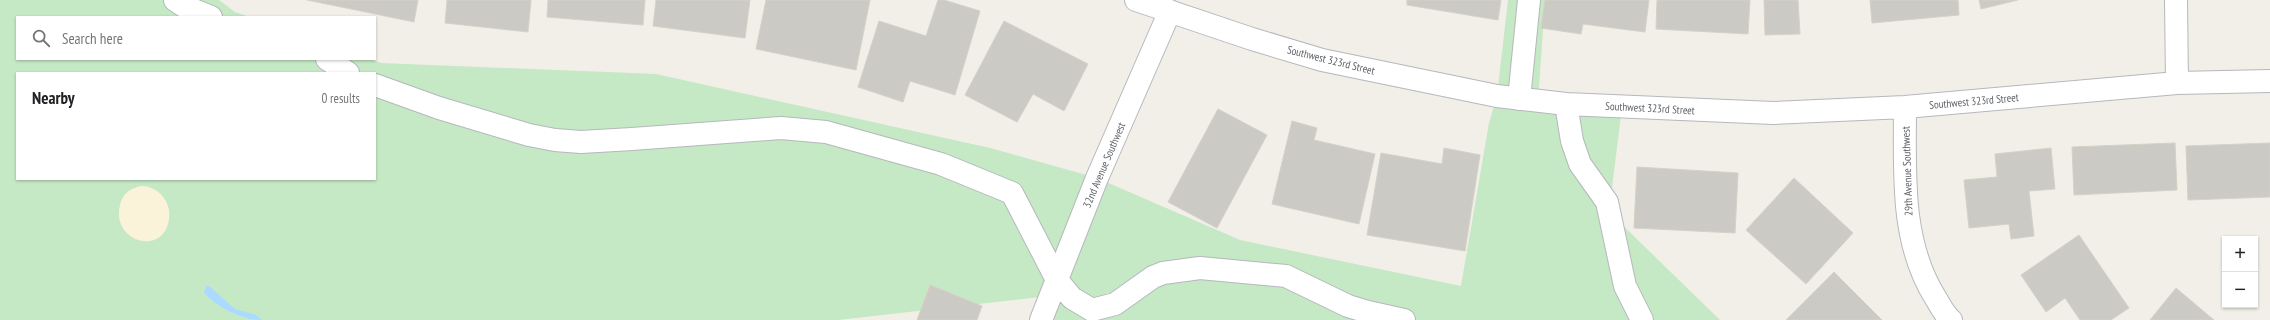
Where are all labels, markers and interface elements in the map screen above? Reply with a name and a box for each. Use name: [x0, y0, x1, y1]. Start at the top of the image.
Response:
search box: [16, 16, 376, 60]
icon: search: [30, 27, 52, 49]
text: Search here: [62, 29, 123, 48]
street label: Southwest 323rd Street: [1286, 42, 1376, 78]
text: Nearby: [32, 87, 75, 109]
text: 0 results: [321, 90, 360, 107]
street label: Southwest 323rd Street: [1929, 90, 2019, 112]
street label: Southwest 323rd Street: [1605, 99, 1695, 117]
street label: 32nd Avenue Southwest: [1080, 120, 1128, 210]
street label: 29th Avenue Southwest: [1898, 126, 1916, 216]
map controls: [2222, 236, 2258, 308]
button: +: [2222, 236, 2258, 272]
button: −: [2222, 272, 2258, 308]

